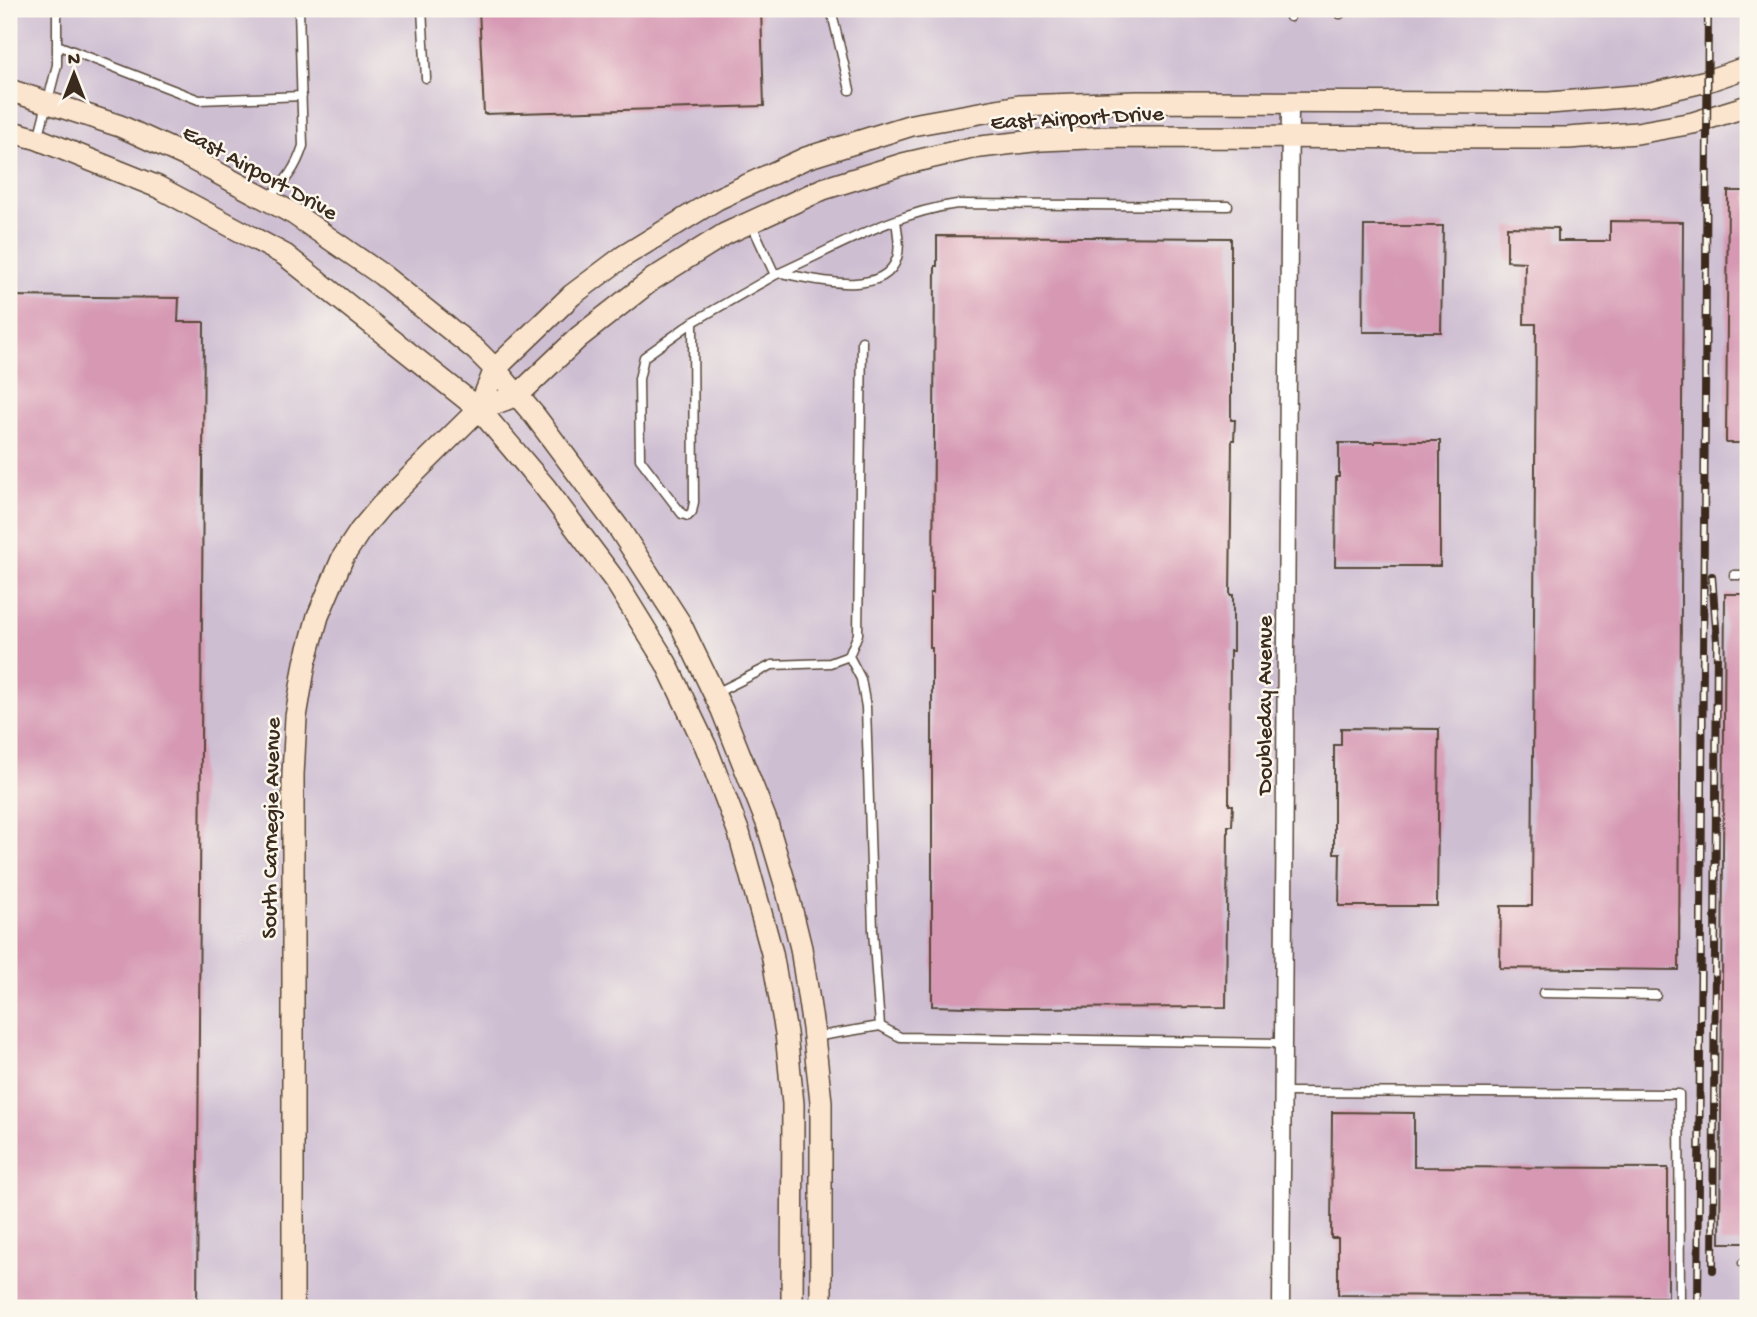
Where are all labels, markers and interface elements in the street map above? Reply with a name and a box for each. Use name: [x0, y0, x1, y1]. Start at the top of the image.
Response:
north arrow: [38, 38, 108, 108]
text: N: [68, 49, 80, 72]
street label: East Airport Drive: [990, 101, 1166, 138]
street label: East Airport Drive: [177, 120, 343, 228]
street label: Doubleday Avenue: [1253, 614, 1280, 796]
street label: South Carnegie Avenue: [257, 716, 288, 939]

